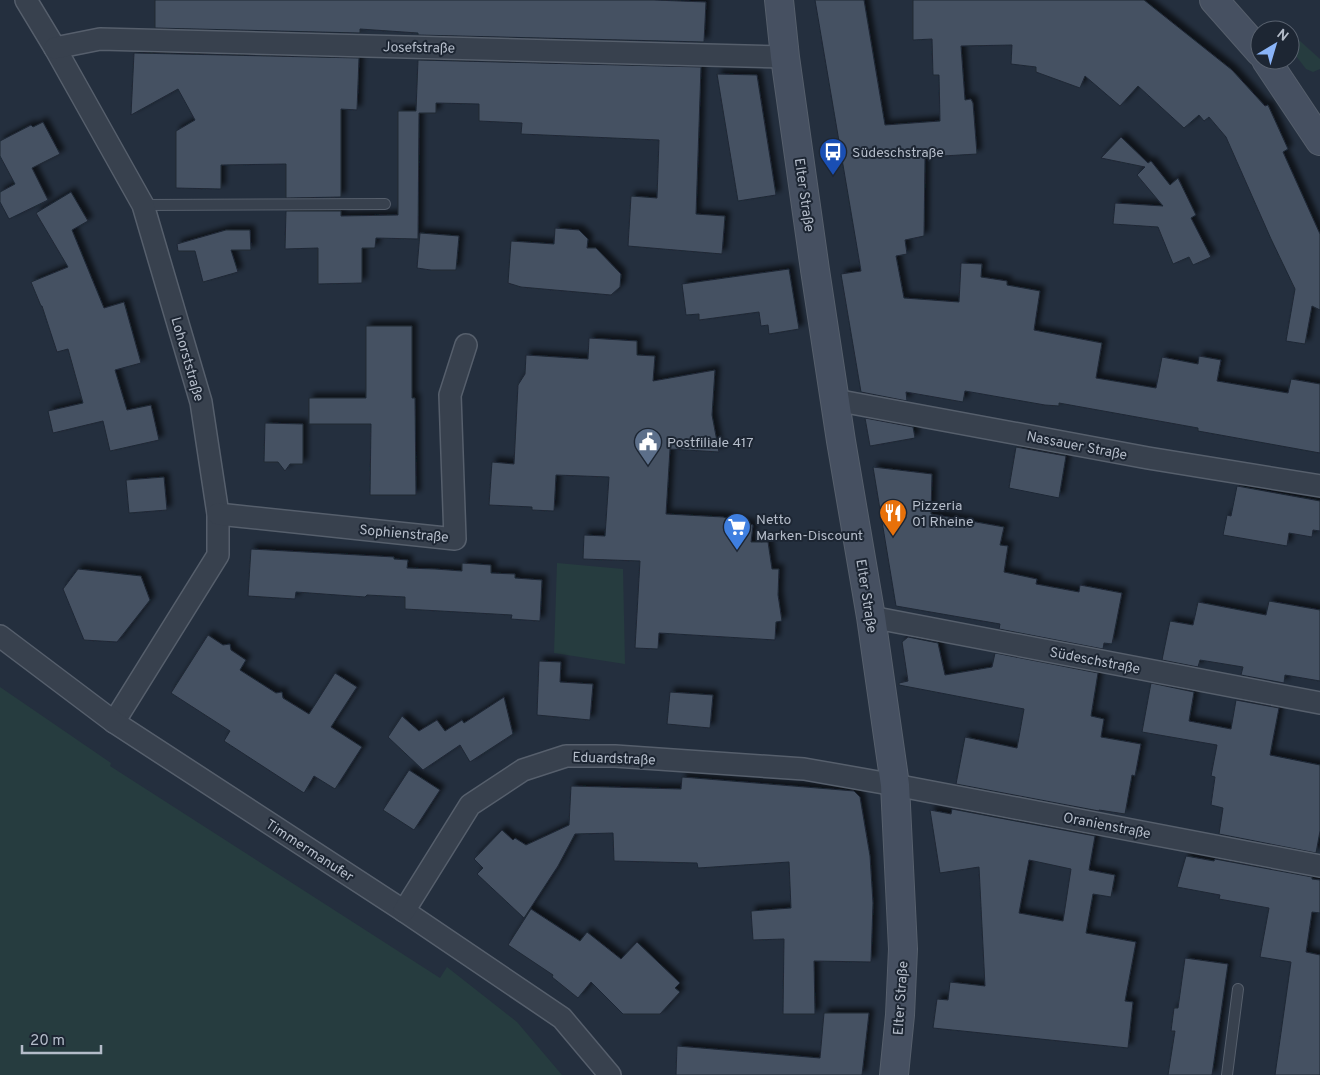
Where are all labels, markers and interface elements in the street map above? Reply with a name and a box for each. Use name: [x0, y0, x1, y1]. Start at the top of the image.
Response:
north arrow: [1250, 20, 1300, 70]
text: N: [1273, 26, 1291, 46]
street label: Josefstraße: [383, 39, 455, 58]
bus stop icon: Südeschstraße: [818, 137, 848, 176]
place label: Südeschstraße: [852, 145, 944, 162]
street label: Elter Straße: [790, 157, 817, 233]
street label: Lohorststraße: [166, 315, 207, 404]
public building icon: Postfiliale 417: [633, 427, 663, 466]
street label: Nassauer Straße: [1025, 428, 1128, 465]
place label: Postfiliale 417: [667, 435, 754, 452]
restaurant icon: Pizzeria 01 Rheine: [878, 498, 908, 537]
place label: Pizzeria 01 Rheine: [912, 498, 974, 531]
supermarket icon: Netto Marken-Discount: [722, 512, 752, 551]
place label: Netto Marken-Discount: [756, 512, 863, 545]
street label: Sophienstraße: [358, 522, 449, 547]
street label: Elter Straße: [851, 558, 880, 634]
street label: Südeschstraße: [1048, 644, 1141, 679]
street label: Eduardstraße: [572, 750, 656, 769]
street label: Oranienstraße: [1061, 810, 1152, 843]
street label: Timmermanufer: [262, 816, 357, 886]
street label: Elter Straße: [890, 960, 913, 1036]
scale bar: [22, 1022, 101, 1054]
text: 20 m: [30, 1032, 65, 1051]

